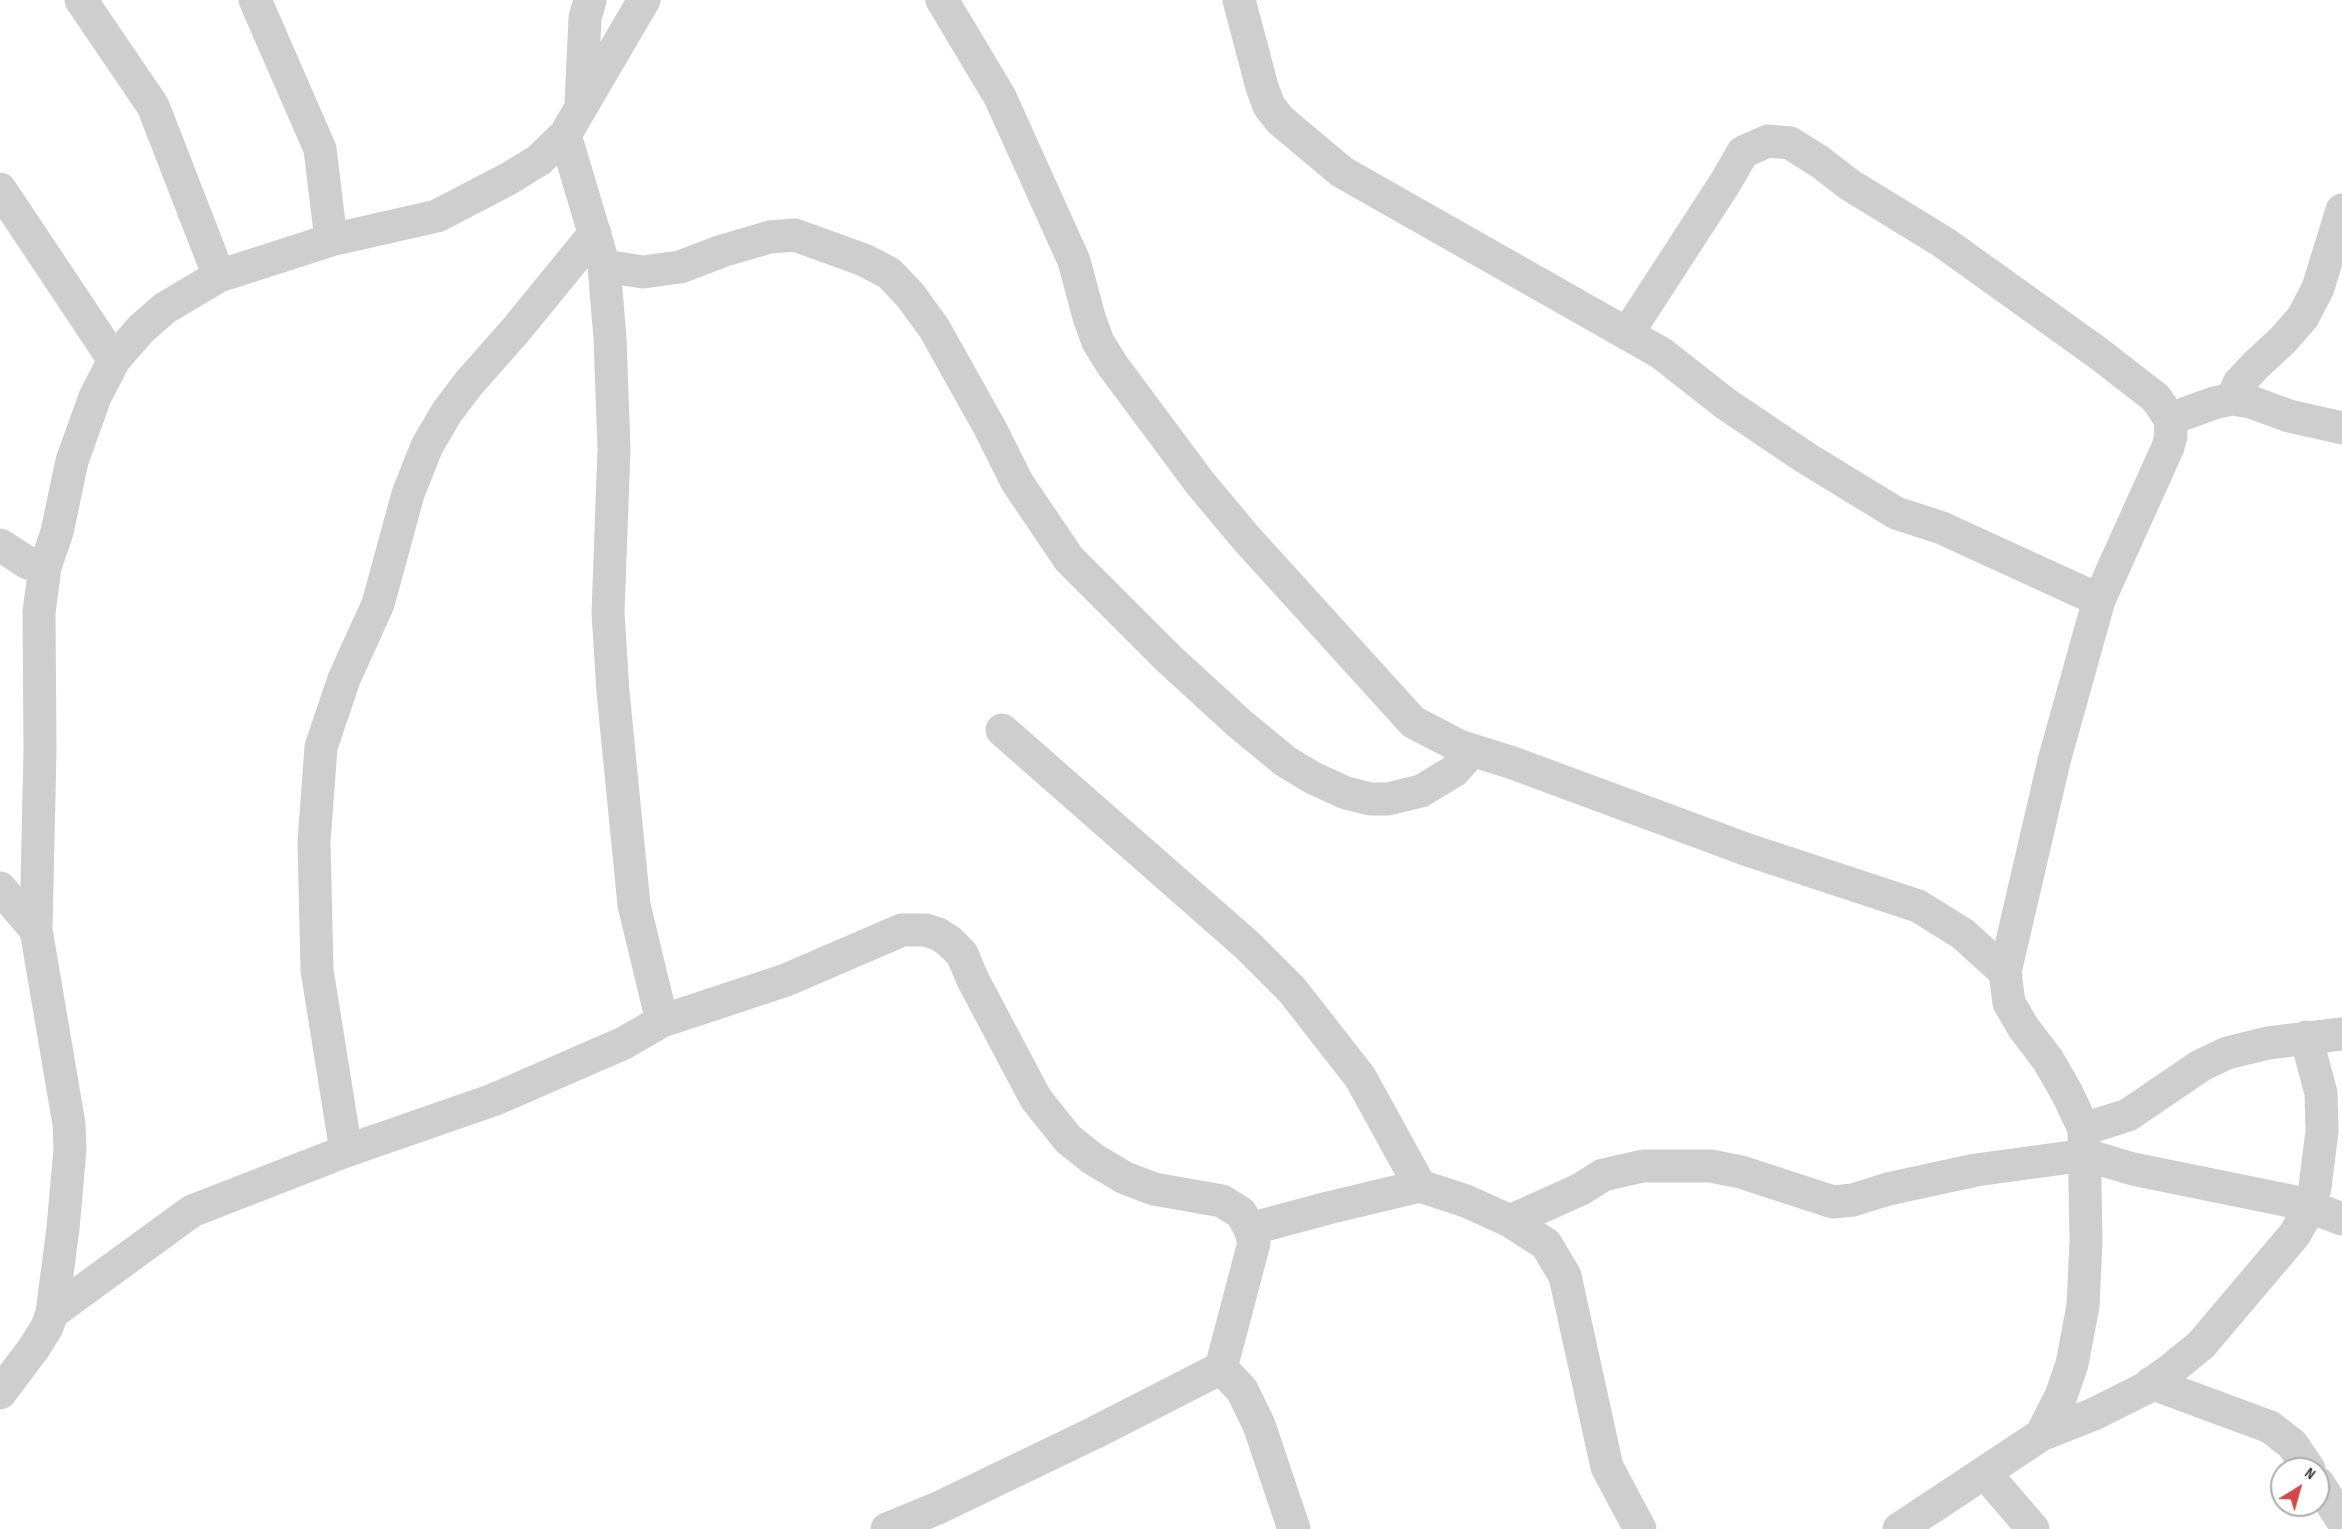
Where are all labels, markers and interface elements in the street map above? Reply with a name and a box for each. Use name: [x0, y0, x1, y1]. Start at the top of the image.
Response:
north arrow: [2270, 1457, 2330, 1517]
text: N: [2301, 1464, 2319, 1484]

